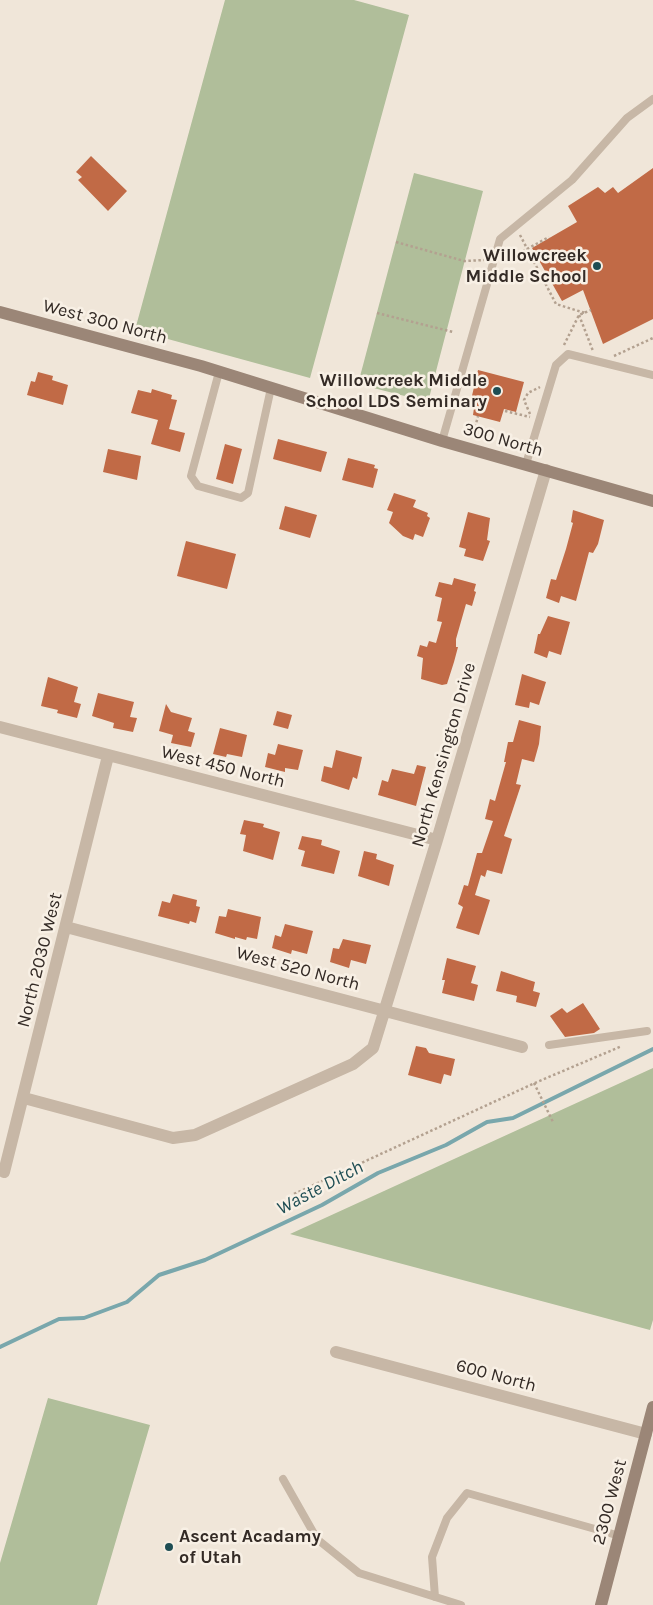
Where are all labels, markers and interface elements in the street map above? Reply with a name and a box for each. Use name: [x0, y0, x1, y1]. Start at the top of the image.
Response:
place label: Willowcreek Middle School: [466, 245, 587, 288]
marker: Willowcreek Middle School: [591, 260, 603, 272]
street label: West 300 North: [40, 295, 170, 349]
place label: Willowcreek Middle School LDS Seminary: [305, 370, 487, 412]
marker: Willowcreek Middle School LDS Seminary: [491, 385, 503, 397]
street label: 300 North: [460, 418, 546, 462]
street label: North Kensington Drive: [407, 660, 481, 850]
street label: West 450 North: [159, 741, 287, 793]
street label: North 2030 West: [13, 890, 67, 1030]
street label: West 520 North: [234, 942, 362, 996]
water label: Waste Ditch: [273, 1156, 367, 1220]
street label: 600 North: [453, 1355, 539, 1397]
street label: 2300 West: [588, 1457, 632, 1547]
place label: Ascent Acadamy of Utah: [179, 1526, 321, 1568]
marker: Ascent Acadamy of Utah: [163, 1541, 175, 1553]

